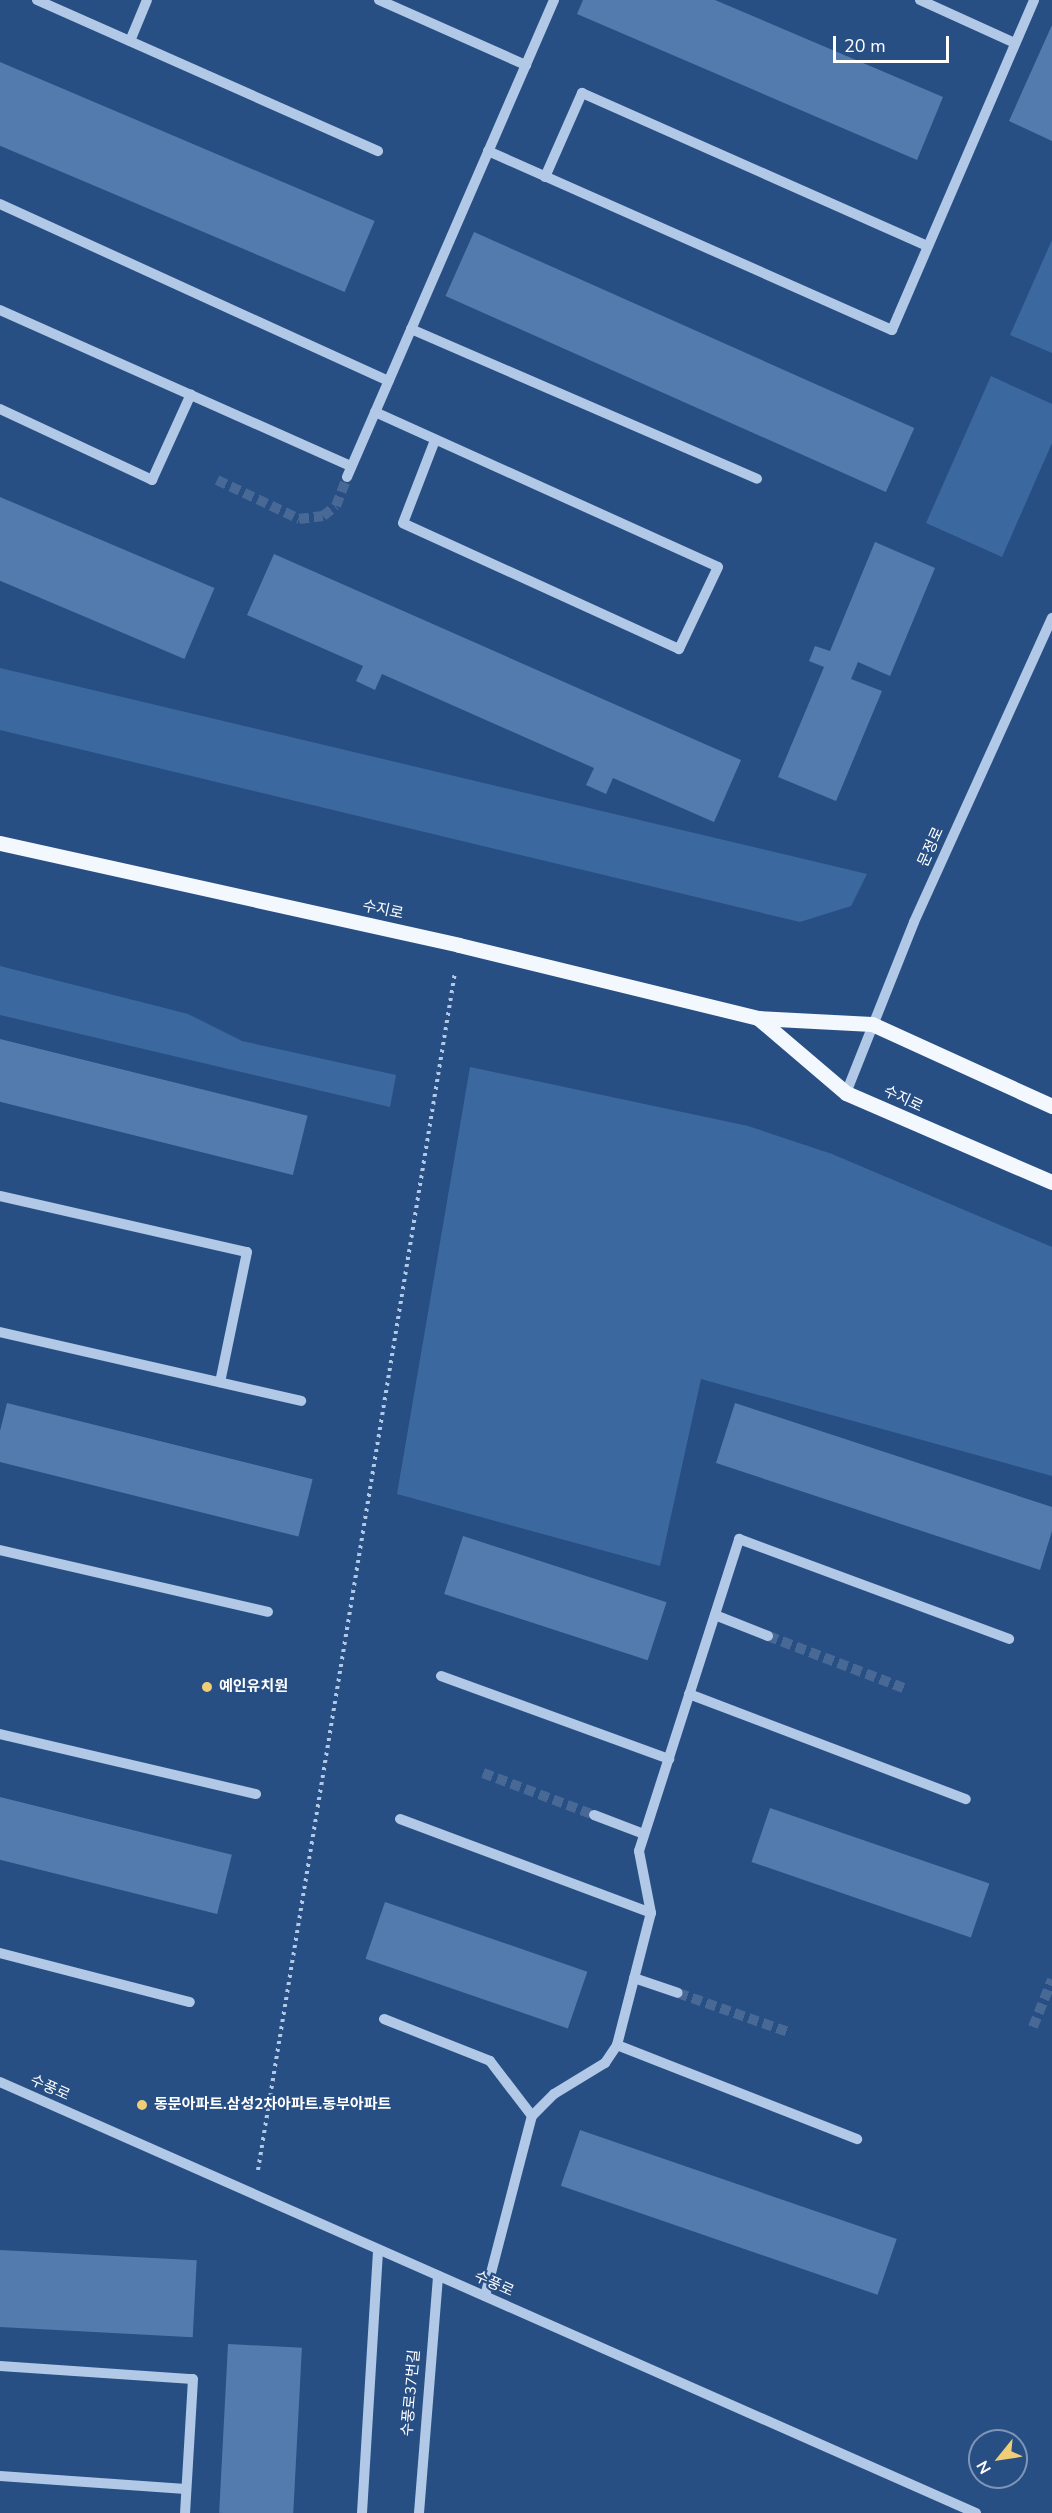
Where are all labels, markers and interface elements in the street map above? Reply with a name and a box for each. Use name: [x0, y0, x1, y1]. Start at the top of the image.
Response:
scale bar: [836, 24, 952, 62]
text: 20 m: [844, 34, 886, 58]
street label: 문정로: [914, 824, 948, 870]
street label: 수지로: [361, 897, 405, 923]
street label: 수지로: [880, 1082, 926, 1116]
place label: 예인유치원: [219, 1678, 288, 1696]
marker: 예인유치원: [200, 1680, 214, 1694]
street label: 수풍로: [27, 2071, 73, 2105]
place label: 동문아파트.삼성2차아파트.동부아파트: [154, 2096, 391, 2114]
marker: 동문아파트.삼성2차아파트.동부아파트: [135, 2098, 149, 2112]
street label: 수풍로: [471, 2267, 517, 2301]
street label: 수풍로37번길: [398, 2349, 424, 2437]
north arrow: [968, 2429, 1028, 2489]
text: N: [972, 2456, 997, 2478]

